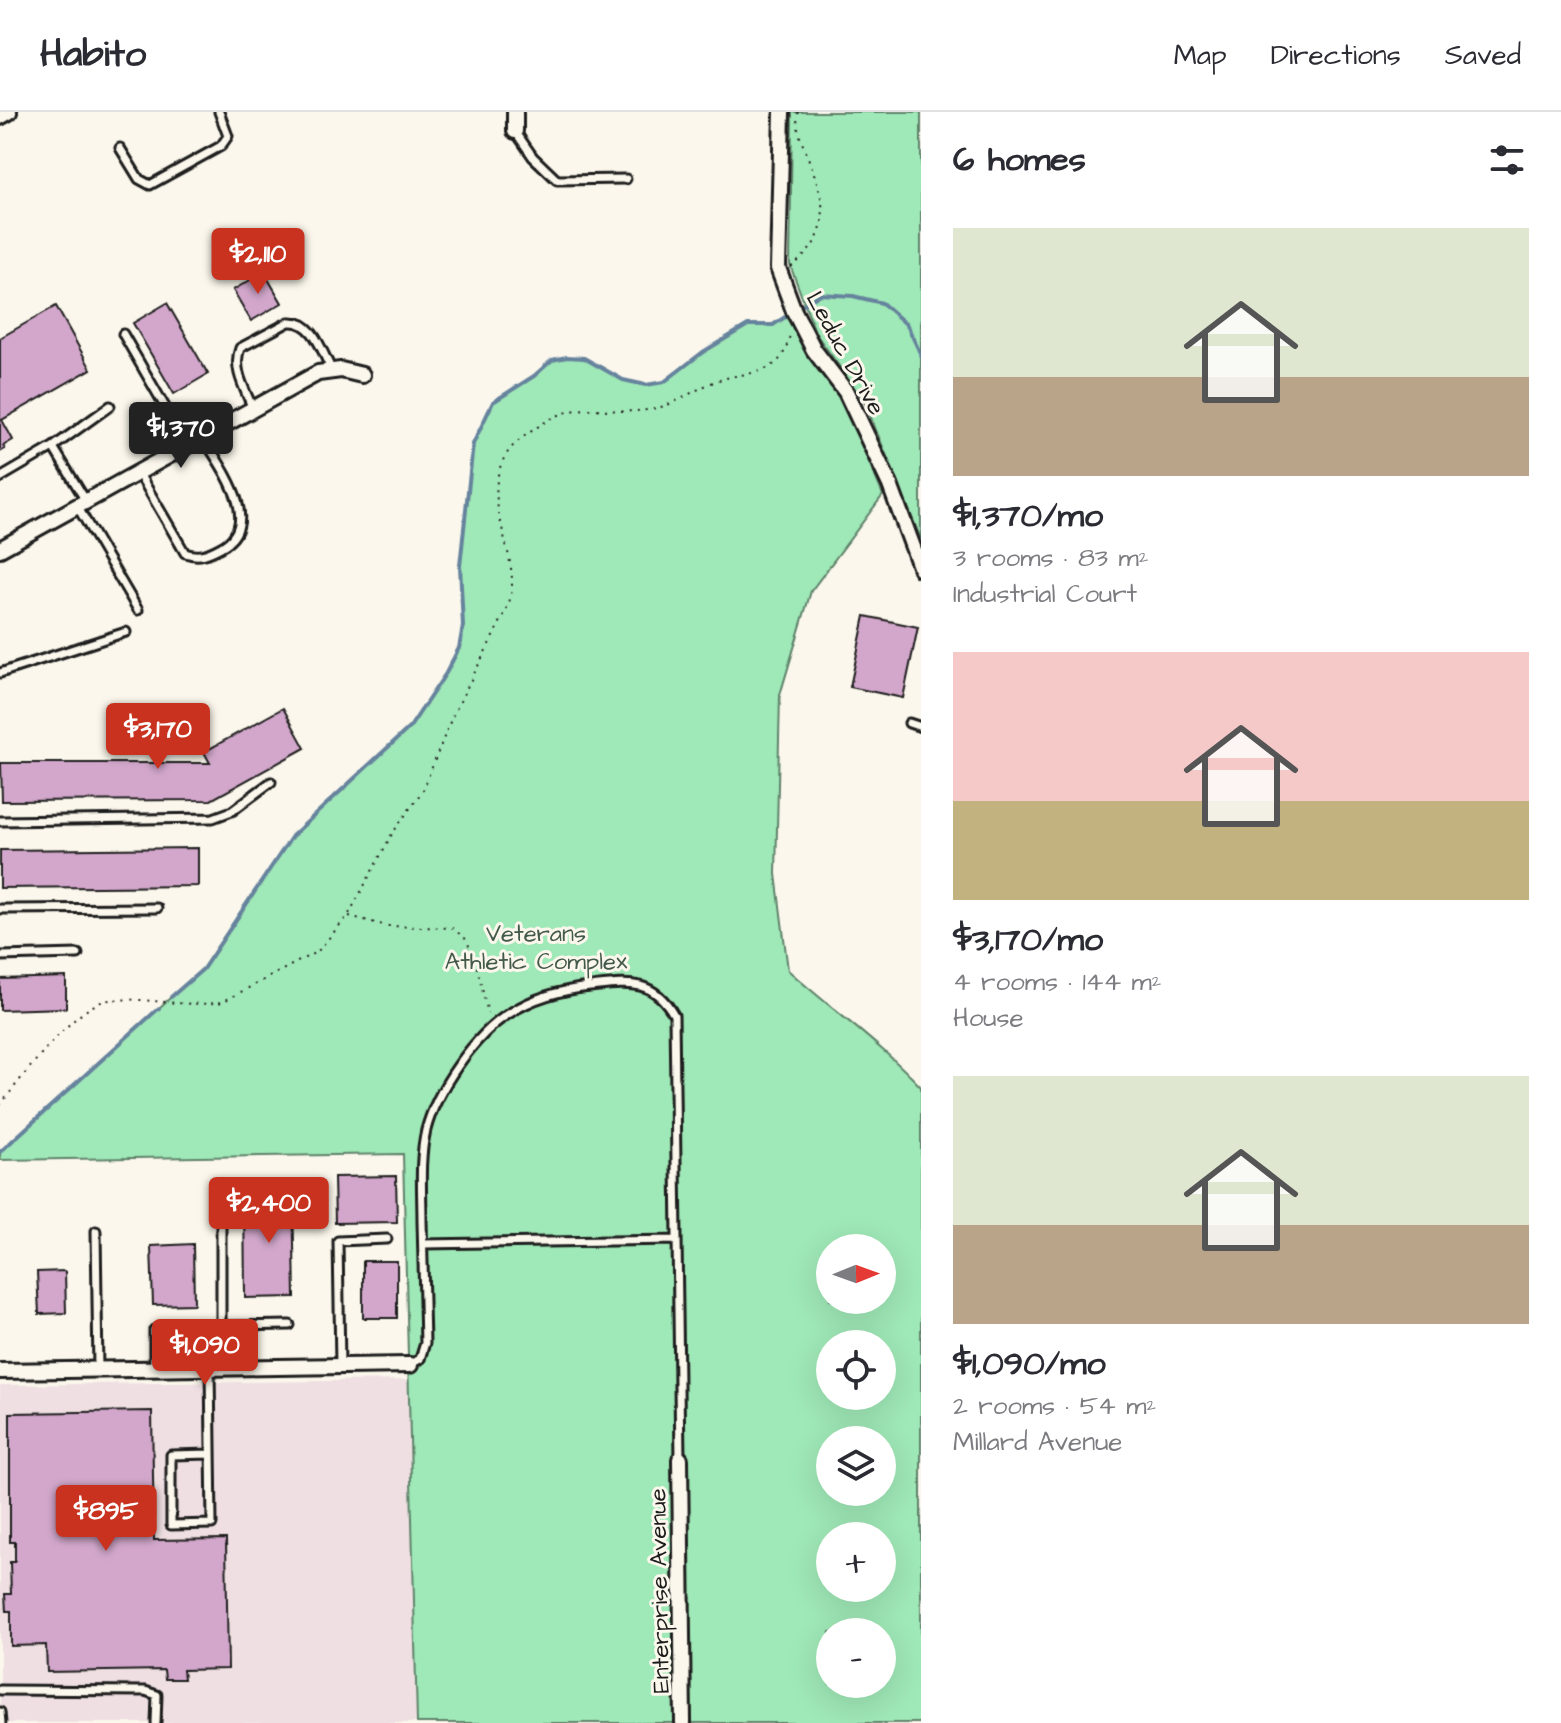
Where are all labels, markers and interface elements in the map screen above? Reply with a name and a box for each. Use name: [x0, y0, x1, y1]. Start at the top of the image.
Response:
text: Habito: [40, 29, 146, 81]
text: Map: [1174, 36, 1227, 75]
text: Directions: [1271, 36, 1401, 75]
text: Saved: [1445, 36, 1521, 75]
text: 6 homes: [953, 136, 1086, 184]
icon: filters: [1485, 138, 1529, 182]
pin: $2,110: [193, 228, 323, 296]
text: $2,110: [229, 236, 287, 272]
icon: home: [1169, 280, 1313, 424]
street label: Leduc Drive: [797, 285, 893, 422]
pin: $1,370: [116, 402, 246, 470]
text: $1,370: [147, 410, 215, 446]
text: $1,370/mo: [953, 492, 1103, 540]
text: 3 rooms · 83 m²: [953, 540, 1148, 576]
text: Industrial Court: [953, 576, 1137, 612]
pin: $3,170: [93, 703, 223, 771]
icon: home: [1169, 704, 1313, 848]
text: $3,170: [124, 711, 192, 747]
text: $3,170/mo: [953, 916, 1103, 964]
park label: Veterans Athletic Complex: [445, 917, 628, 979]
text: 4 rooms · 144 m²: [953, 964, 1162, 1000]
text: House: [953, 1000, 1024, 1036]
icon: home: [1169, 1128, 1313, 1272]
pin: $2,400: [204, 1177, 334, 1245]
text: $2,400: [227, 1185, 311, 1221]
north arrow: [816, 1234, 896, 1314]
map controls: [816, 1234, 896, 1698]
pin: $1,090: [140, 1319, 270, 1387]
text: $1,090: [170, 1327, 240, 1363]
button: locate: [816, 1330, 896, 1410]
text: $1,090/mo: [953, 1340, 1106, 1388]
text: 2 rooms · 54 m²: [953, 1388, 1156, 1424]
text: Millard Avenue: [953, 1424, 1122, 1460]
button: layers: [816, 1426, 896, 1506]
pin: $895: [59, 1485, 153, 1553]
street label: Enterprise Avenue: [641, 1488, 679, 1694]
text: $895: [74, 1493, 138, 1529]
button: +: [816, 1522, 896, 1602]
button: −: [816, 1618, 896, 1698]

